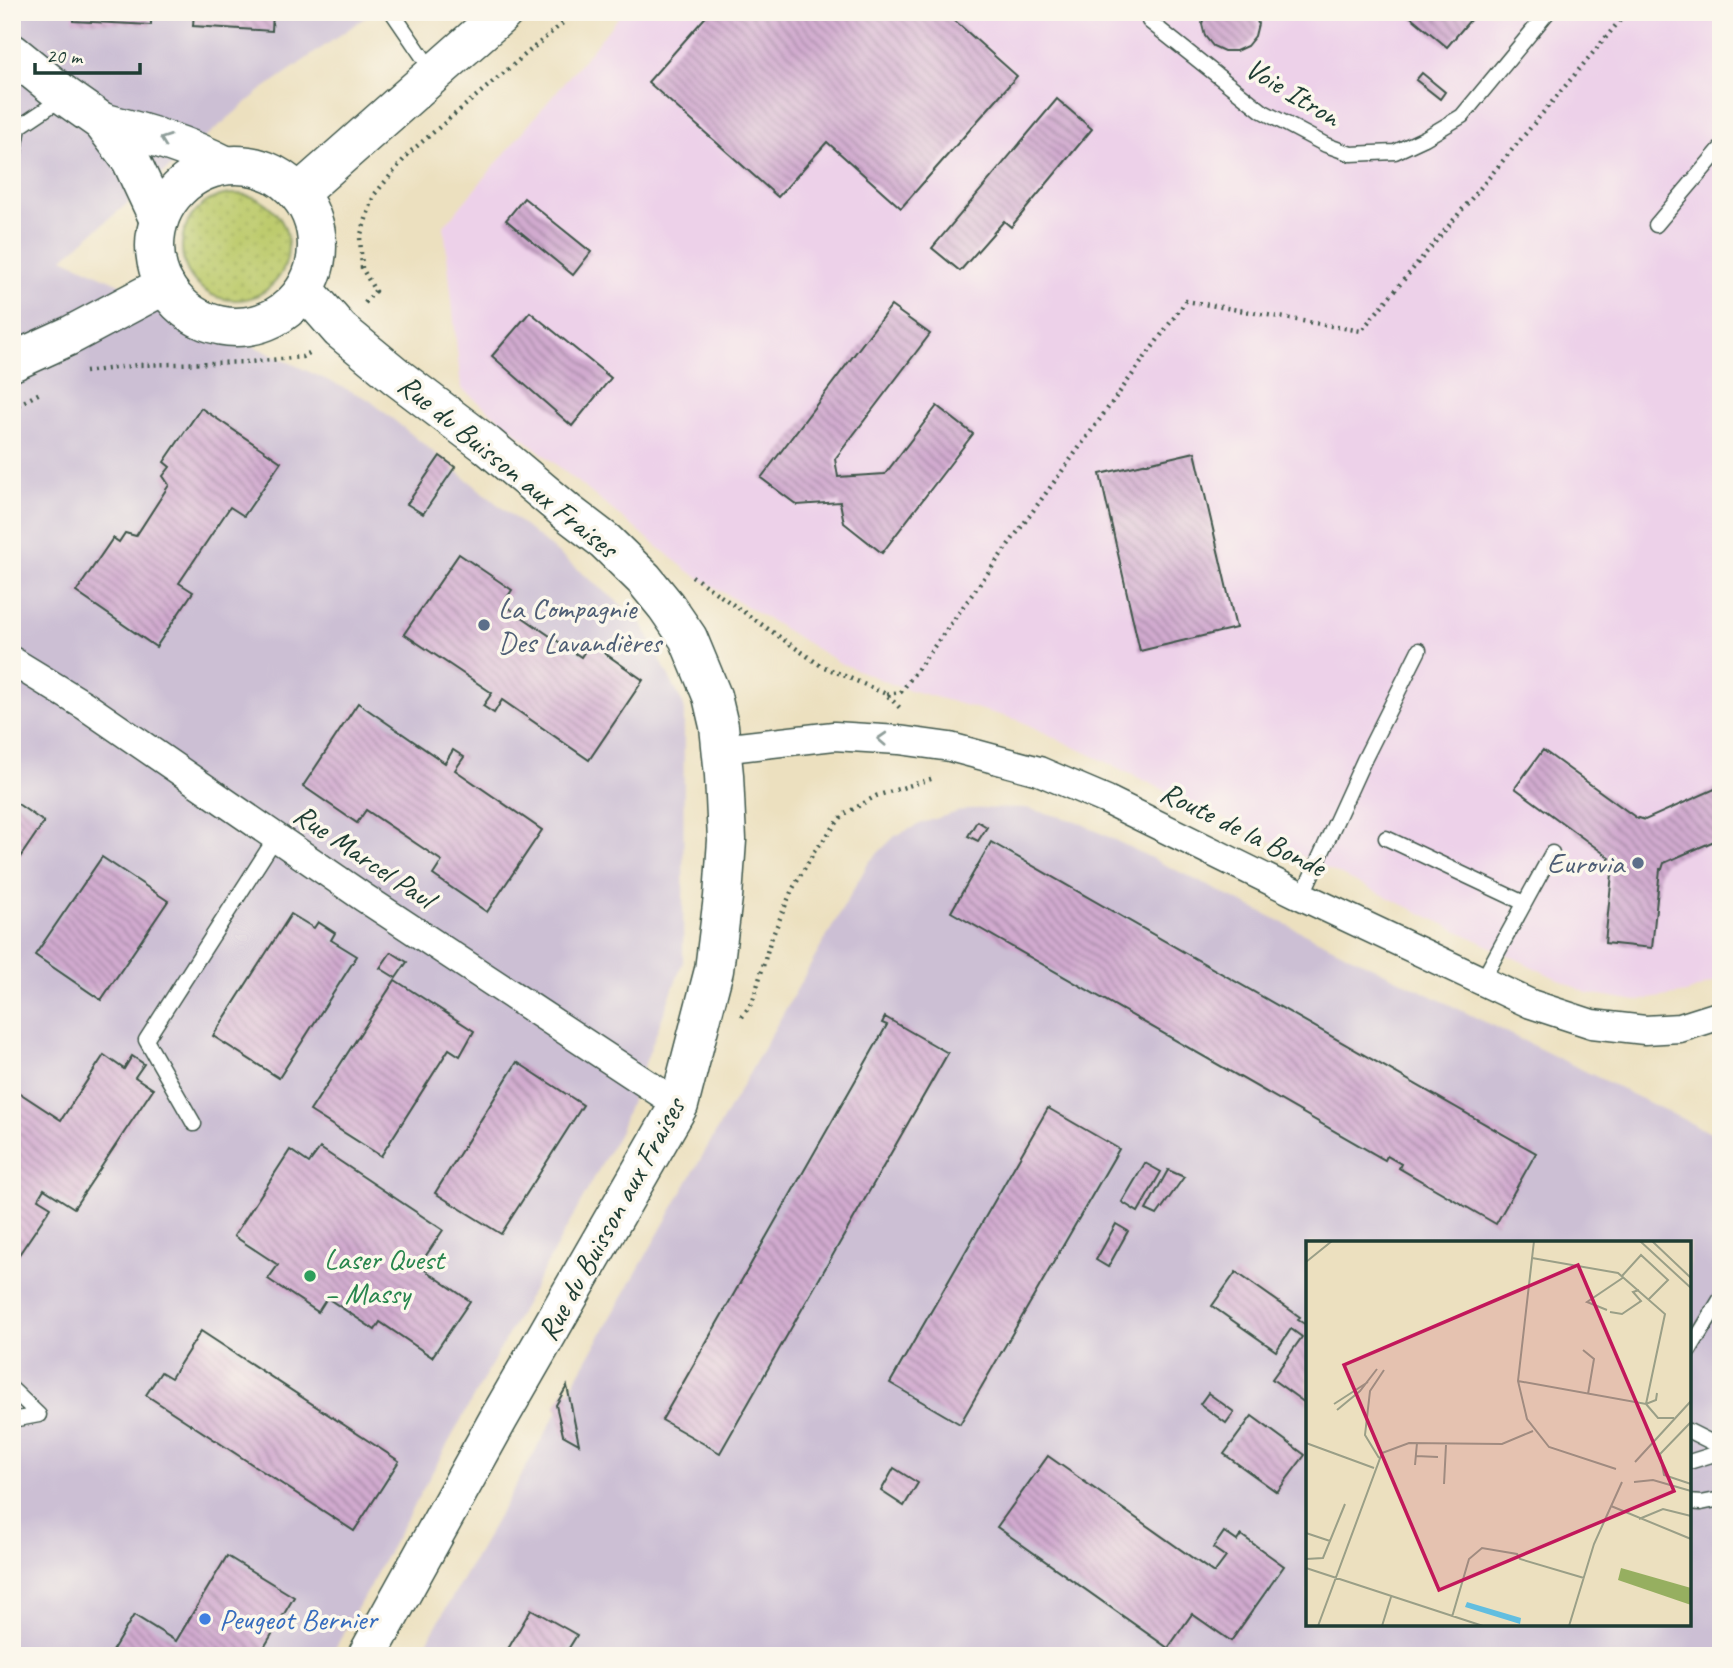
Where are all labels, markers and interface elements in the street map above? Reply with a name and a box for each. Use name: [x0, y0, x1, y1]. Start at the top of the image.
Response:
scale bar: [35, 32, 140, 76]
text: 20 m: [46, 43, 84, 69]
street label: Voie Itron: [1239, 49, 1349, 136]
one-way arrow: [160, 134, 172, 148]
street label: Rue du Buisson aux Fraises: [390, 366, 628, 568]
place label: La Compagnie Des Lavandières: [498, 589, 664, 661]
marker: La Compagnie Des Lavandières: [476, 617, 492, 633]
one-way arrow: [876, 732, 887, 747]
street label: Route de la Bonde: [1154, 773, 1334, 886]
street label: Rue Marcel Paul: [287, 795, 446, 920]
place label: Eurovia: [1547, 844, 1626, 882]
marker: Eurovia: [1630, 855, 1646, 871]
street label: Rue du Buisson aux Fraises: [528, 1088, 695, 1347]
place label: Laser Quest – Massy: [324, 1240, 447, 1312]
inset map: [1306, 1241, 1691, 1626]
marker: Laser Quest – Massy: [302, 1268, 318, 1284]
place label: Peugeot Bernier: [219, 1600, 379, 1638]
marker: Peugeot Bernier: [197, 1611, 213, 1627]

